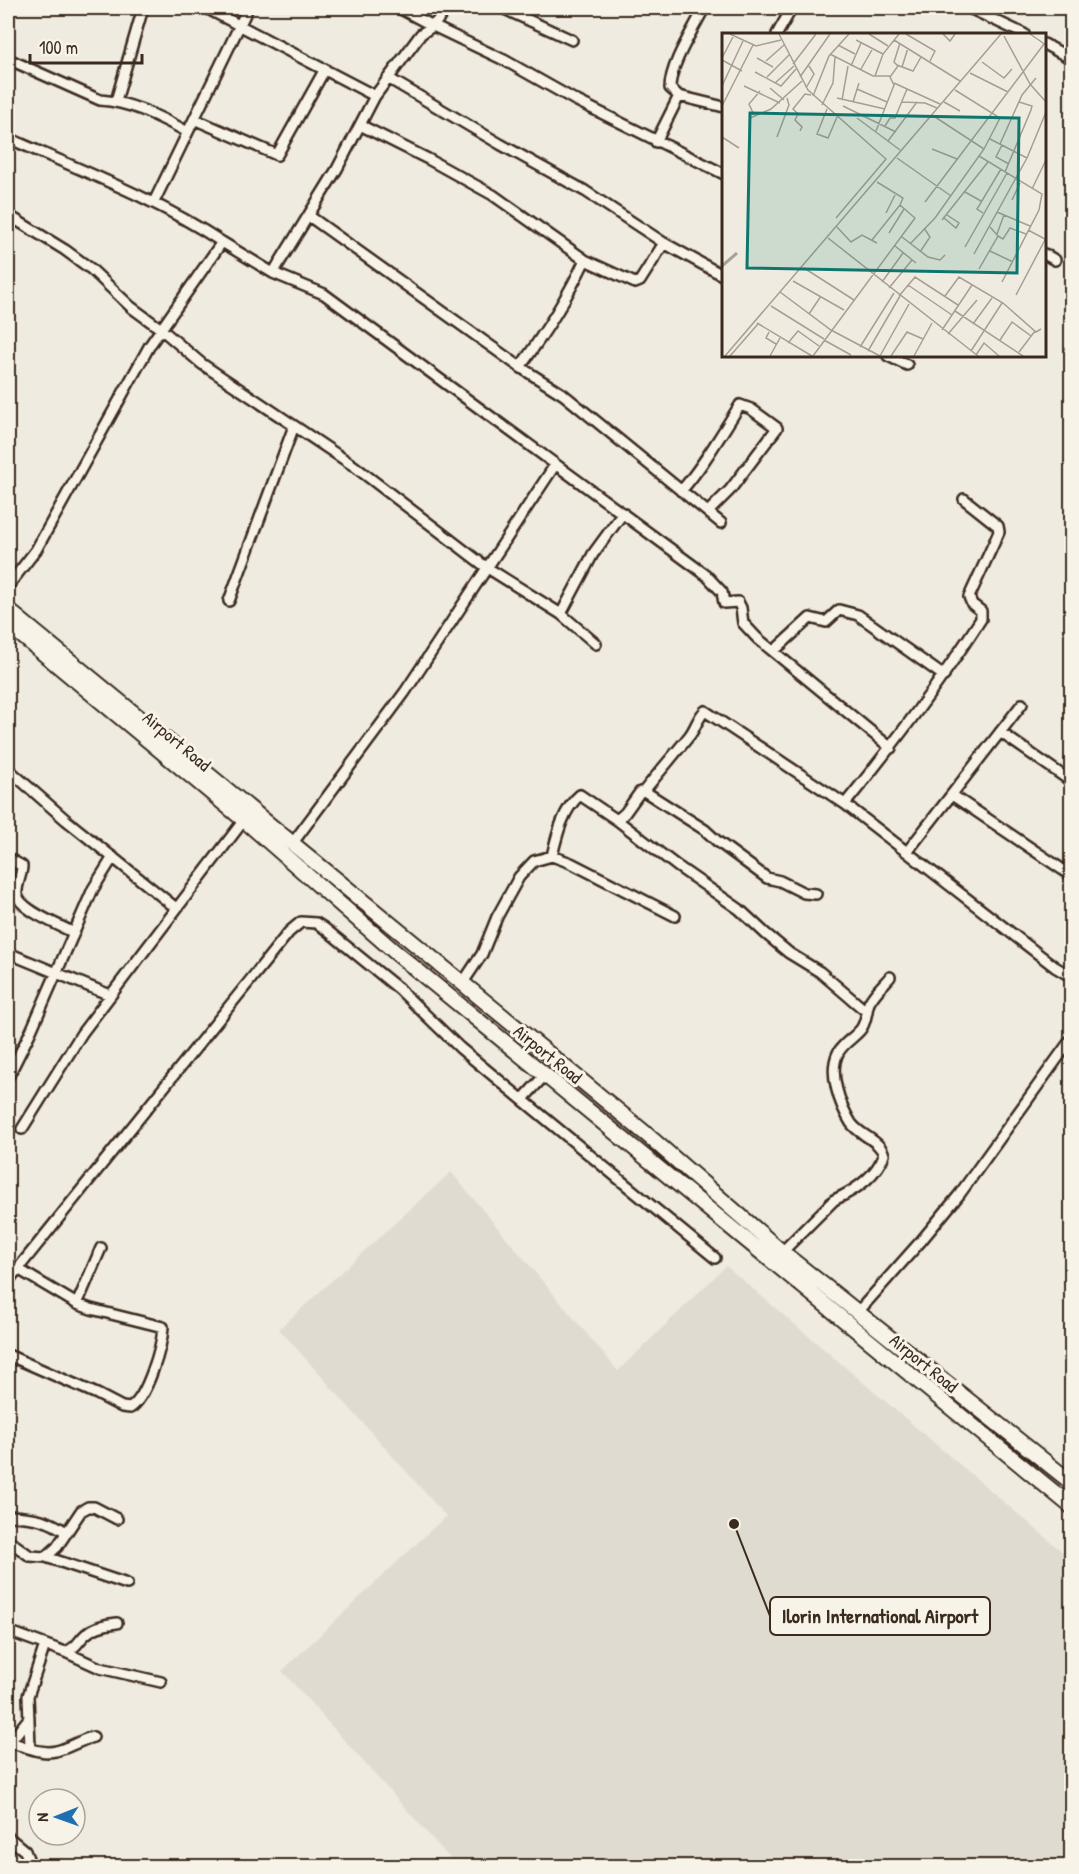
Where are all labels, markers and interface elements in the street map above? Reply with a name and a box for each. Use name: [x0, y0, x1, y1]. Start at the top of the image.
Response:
scale bar: [30, 27, 142, 65]
inset map: [722, 33, 1046, 357]
text: 100 m: [39, 35, 78, 60]
street label: Airport Road: [138, 705, 216, 777]
street label: Airport Road: [508, 1019, 588, 1089]
street label: Airport Road: [884, 1328, 964, 1398]
callout: Ilorin International Airport: [770, 1597, 990, 1635]
text: Ilorin International Airport: [782, 1602, 979, 1630]
north arrow: [27, 1787, 87, 1847]
text: N: [31, 1812, 53, 1822]

